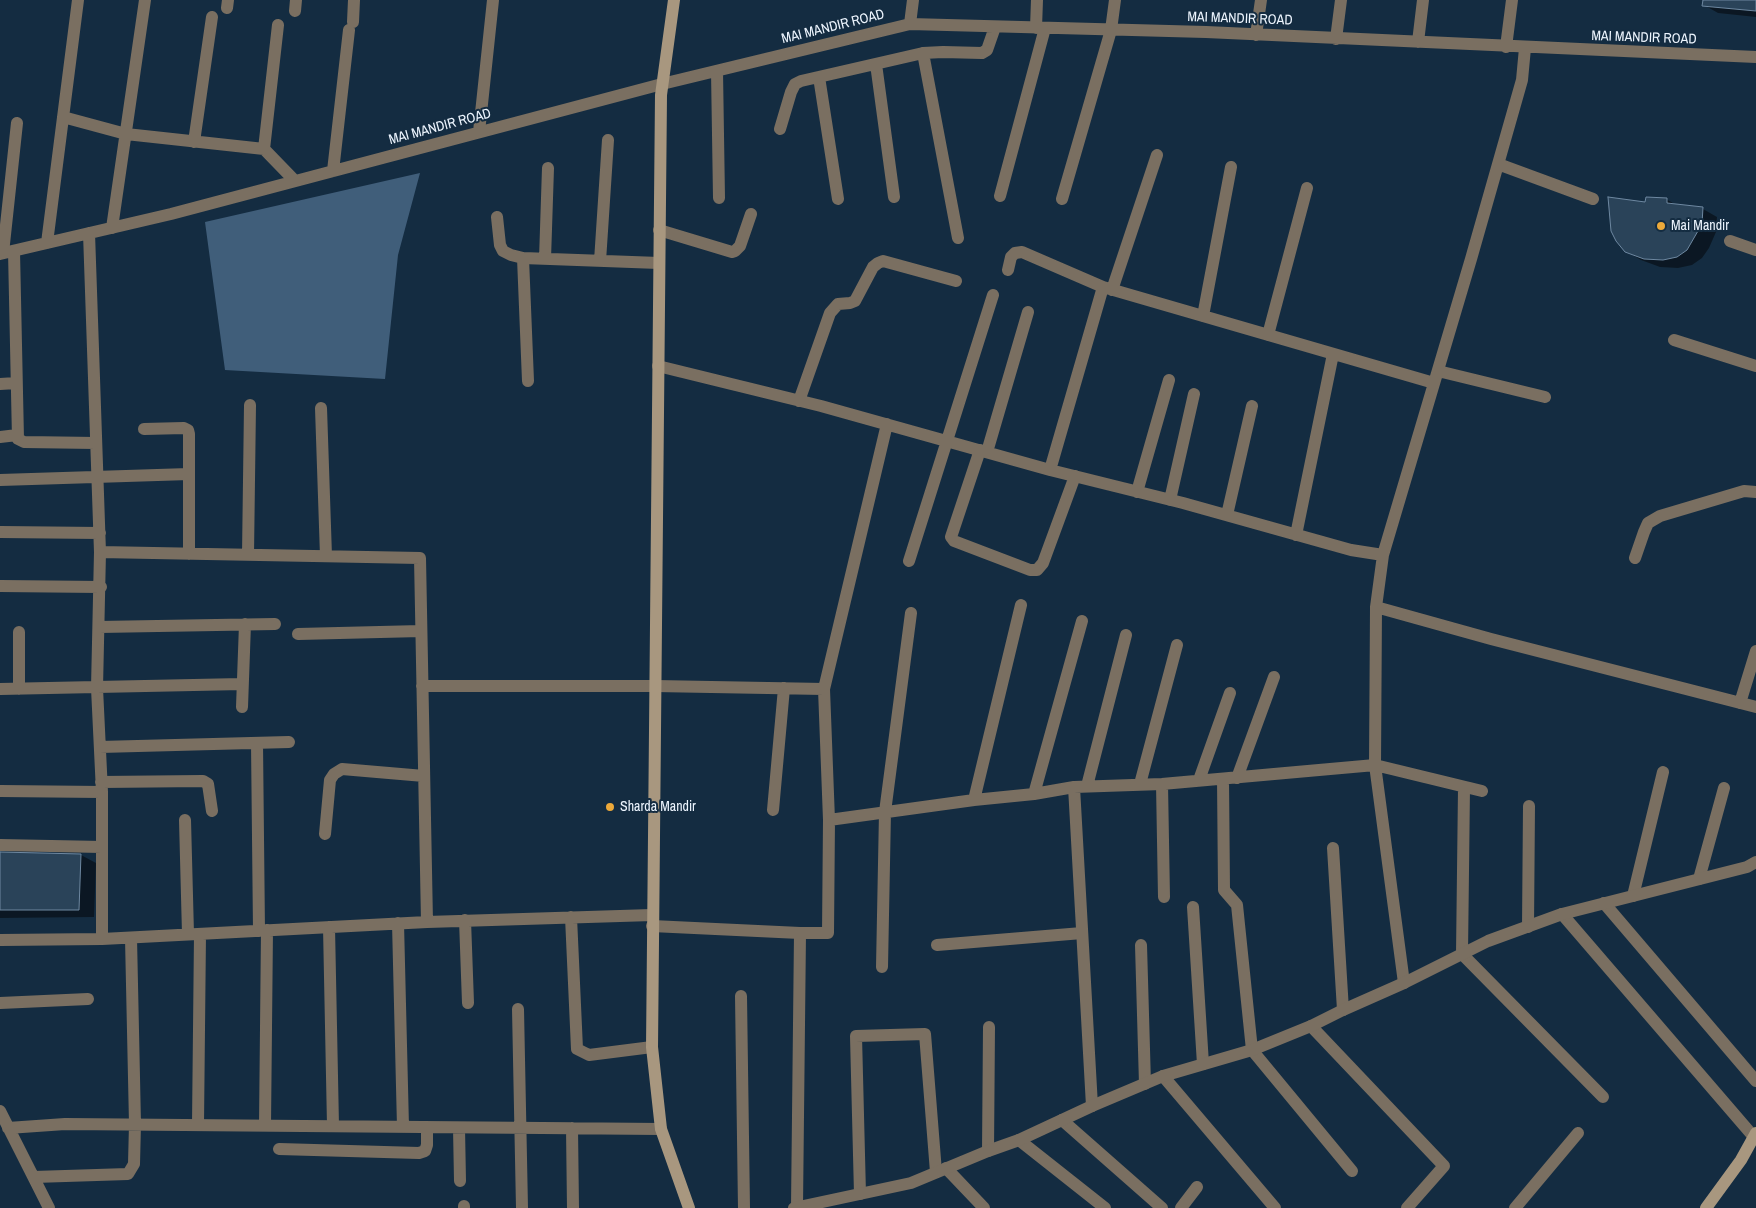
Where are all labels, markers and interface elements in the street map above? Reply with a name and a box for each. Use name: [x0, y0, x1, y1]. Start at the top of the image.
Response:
street label: MAI MANDIR ROAD: [780, 6, 886, 48]
street label: MAI MANDIR ROAD: [1187, 9, 1293, 29]
street label: MAI MANDIR ROAD: [1591, 28, 1697, 48]
street label: MAI MANDIR ROAD: [387, 105, 493, 149]
place label: Mai Mandir: [1671, 218, 1729, 234]
marker: Mai Mandir: [1655, 220, 1667, 232]
place label: Sharda Mandir: [620, 799, 696, 815]
marker: Sharda Mandir: [604, 801, 616, 813]

